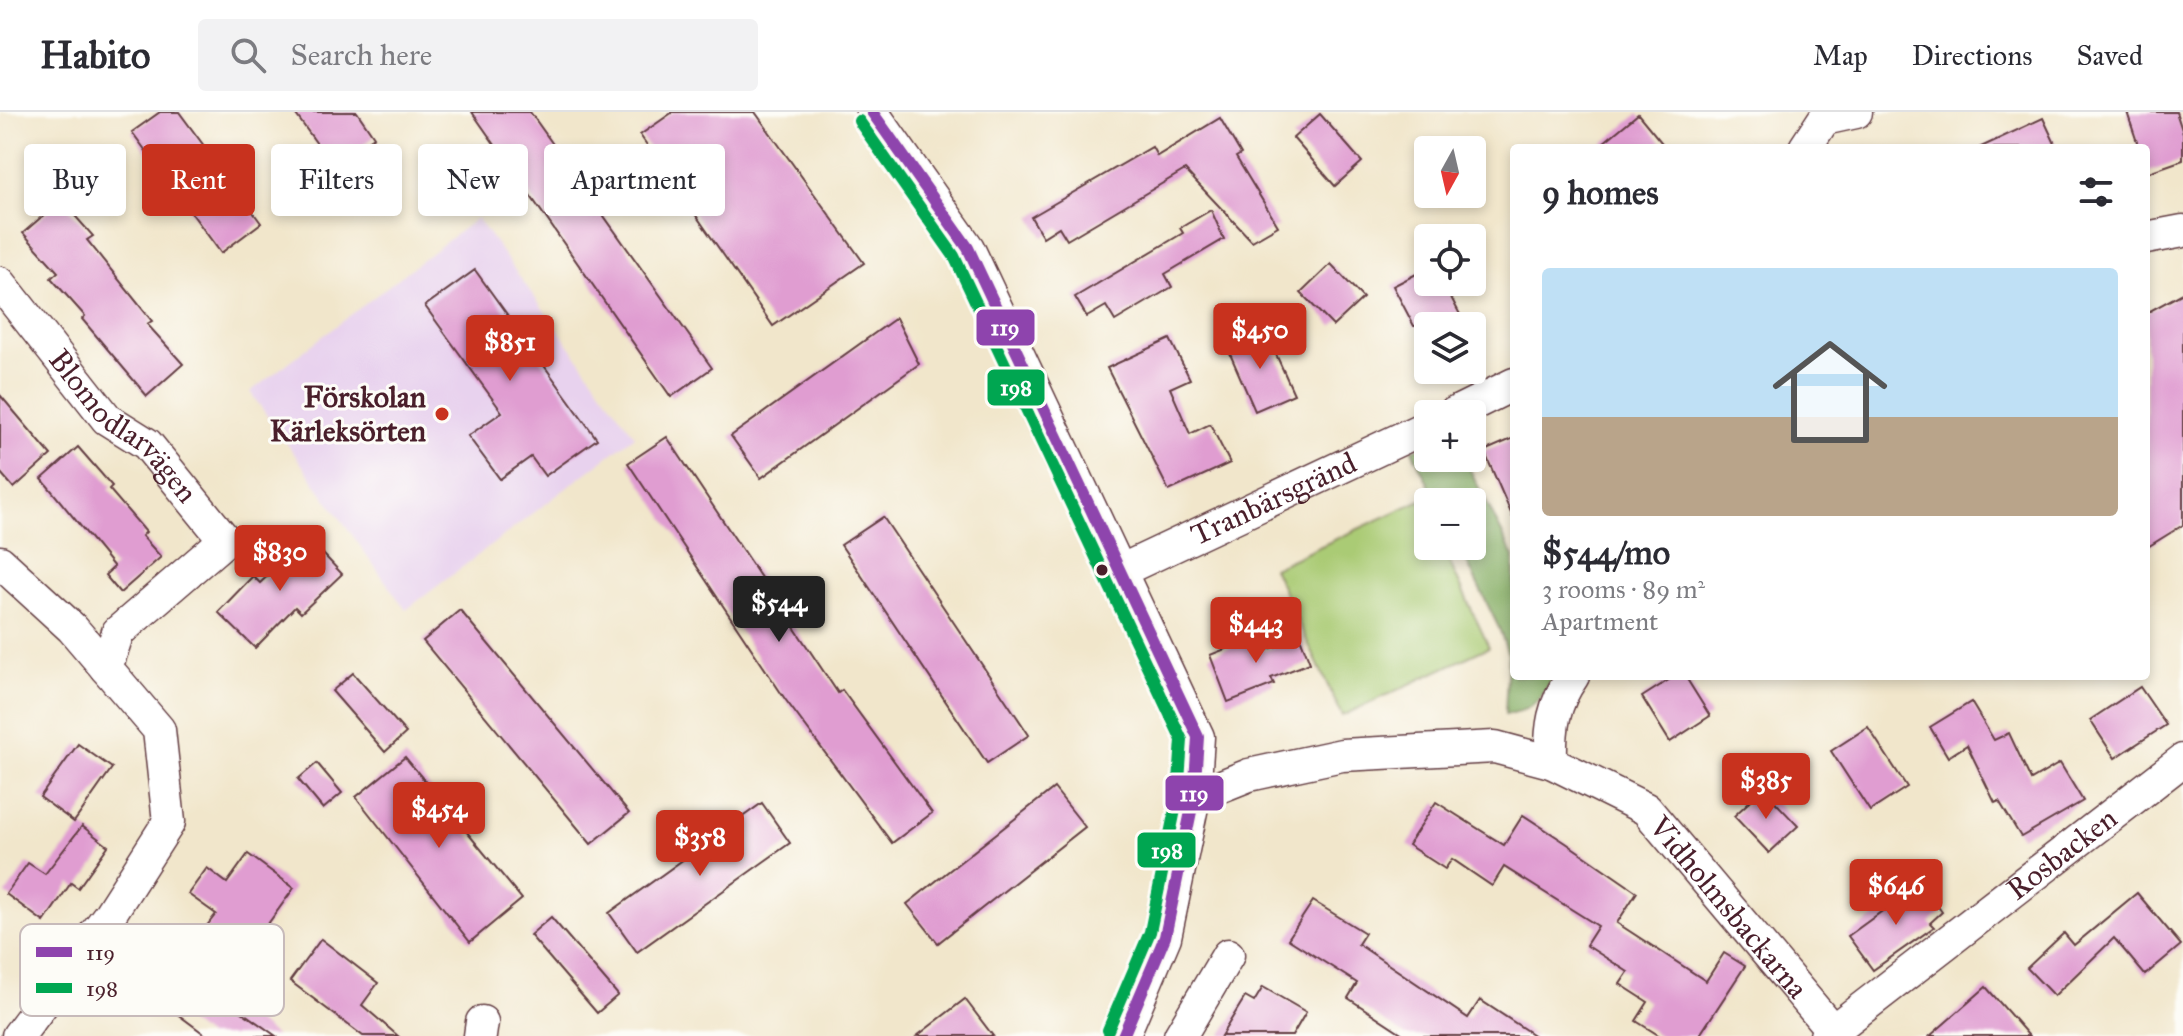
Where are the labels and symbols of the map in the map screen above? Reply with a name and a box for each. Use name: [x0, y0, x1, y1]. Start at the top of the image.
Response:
north arrow: [1414, 136, 1486, 208]
pin: $450: [1213, 303, 1307, 371]
line badge: 119: [975, 308, 1036, 347]
text: 119: [990, 314, 1020, 341]
pin: $851: [463, 315, 557, 383]
street label: Blomodlarvägen: [41, 342, 205, 510]
line badge: 198: [986, 368, 1046, 407]
text: 198: [1000, 374, 1032, 401]
place label: Förskolan Kärleksörten: [270, 379, 427, 449]
marker: Förskolan Kärleksörten: [433, 405, 451, 423]
street label: Tranbärsgränd: [1185, 444, 1362, 553]
pin: $830: [233, 525, 327, 593]
unlabelled marker: [1094, 562, 1110, 578]
pin: $544: [732, 576, 826, 644]
pin: $443: [1209, 597, 1303, 665]
pin: $385: [1719, 753, 1813, 821]
line badge: 119: [1164, 774, 1225, 812]
text: 119: [1179, 780, 1209, 807]
pin: $454: [392, 782, 486, 850]
street label: Rosbacken: [2000, 800, 2124, 908]
street label: Vidholmsbackarna: [1641, 808, 1816, 1006]
pin: $358: [653, 810, 747, 878]
line badge: 198: [1136, 831, 1197, 869]
text: 198: [1151, 837, 1183, 864]
pin: $646: [1849, 859, 1943, 927]
legend: [20, 924, 284, 1016]
text: 119: [86, 939, 115, 966]
text: 198: [86, 975, 118, 1002]

